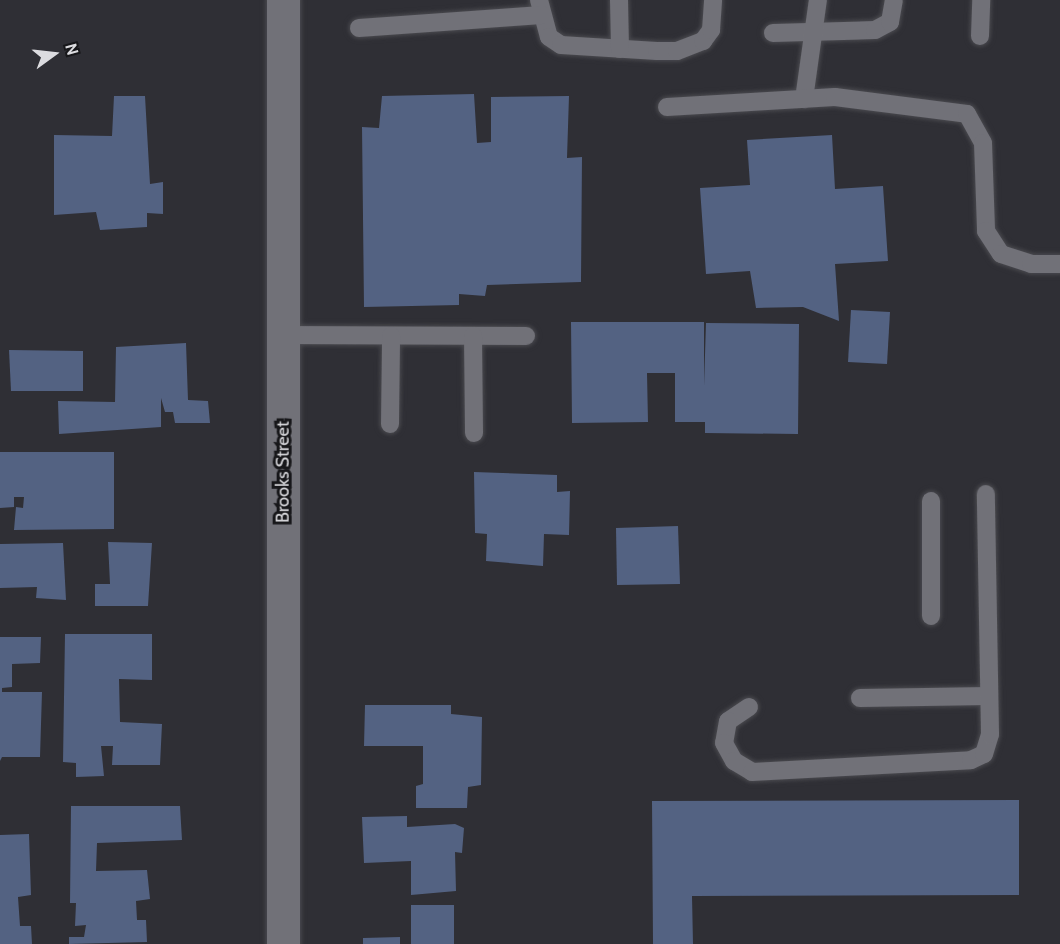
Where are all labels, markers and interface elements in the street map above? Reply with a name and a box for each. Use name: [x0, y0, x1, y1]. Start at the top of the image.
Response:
north arrow: [24, 24, 84, 84]
text: N: [61, 41, 83, 57]
street label: Brooks Street: [272, 421, 294, 523]

